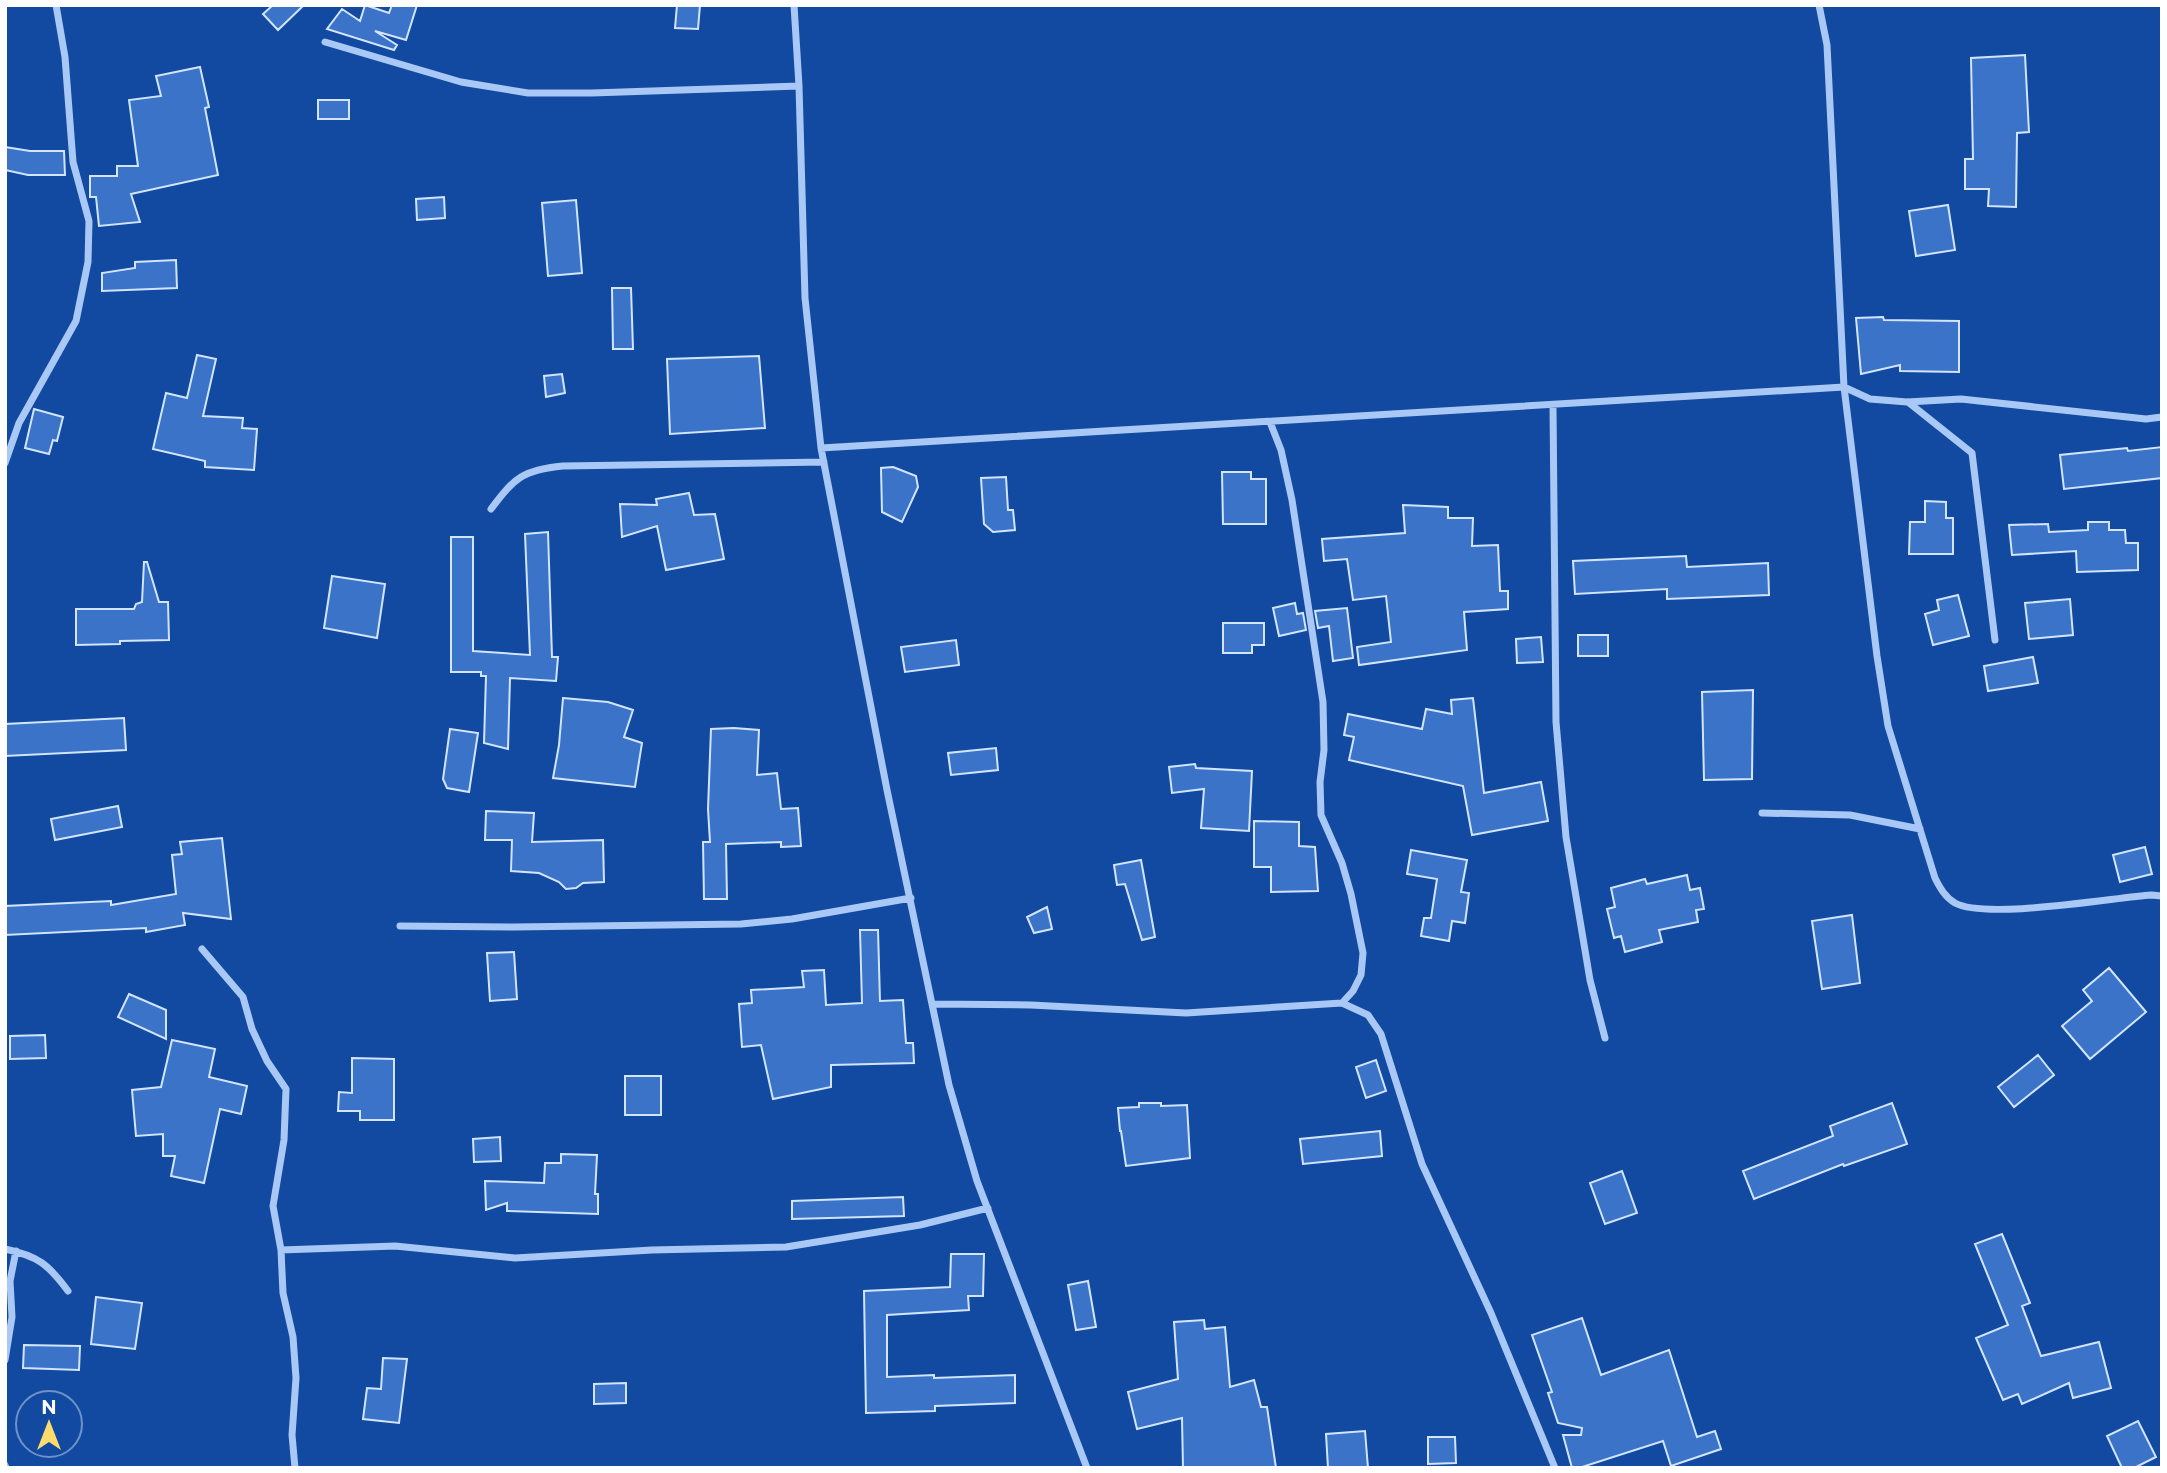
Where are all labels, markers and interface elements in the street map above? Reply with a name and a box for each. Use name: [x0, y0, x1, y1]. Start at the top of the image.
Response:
north arrow: [14, 1389, 84, 1459]
text: N: [41, 1396, 57, 1419]

